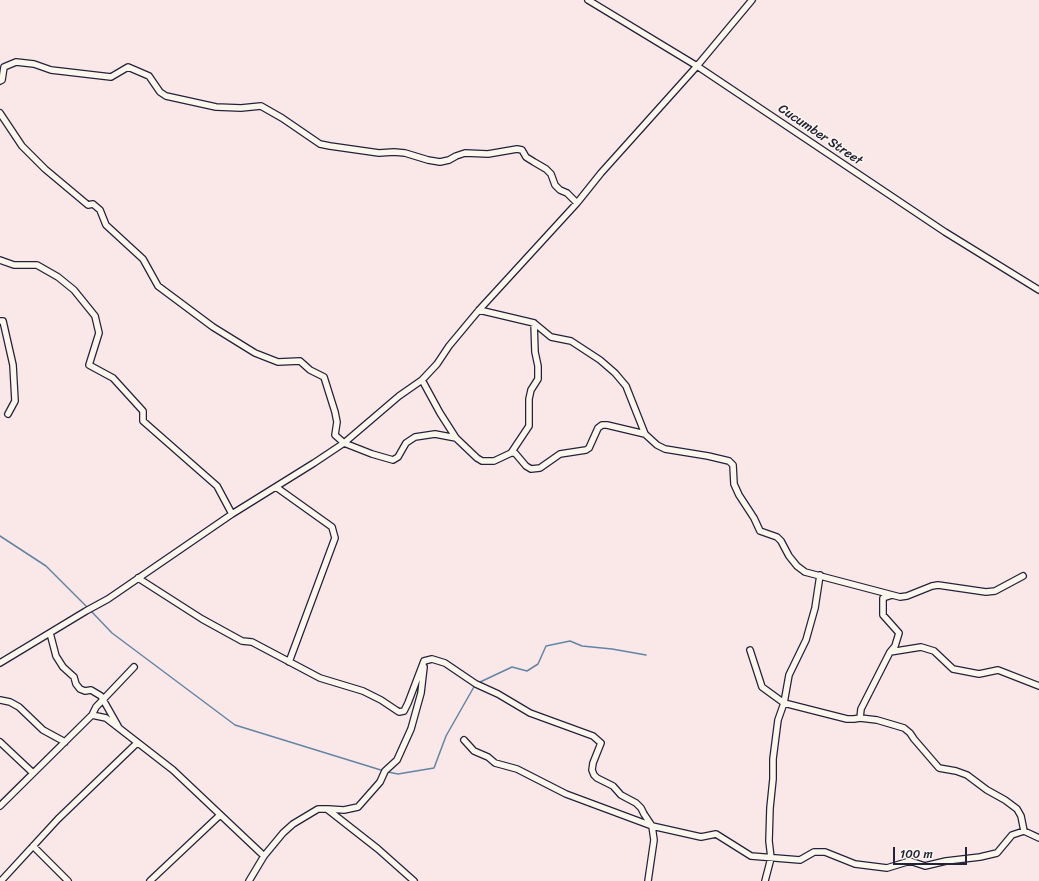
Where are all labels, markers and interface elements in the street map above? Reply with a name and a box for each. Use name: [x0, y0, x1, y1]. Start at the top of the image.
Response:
street label: Cucumber Street: [775, 101, 865, 169]
scale bar: [895, 839, 969, 865]
text: 100 m: [900, 843, 933, 865]

